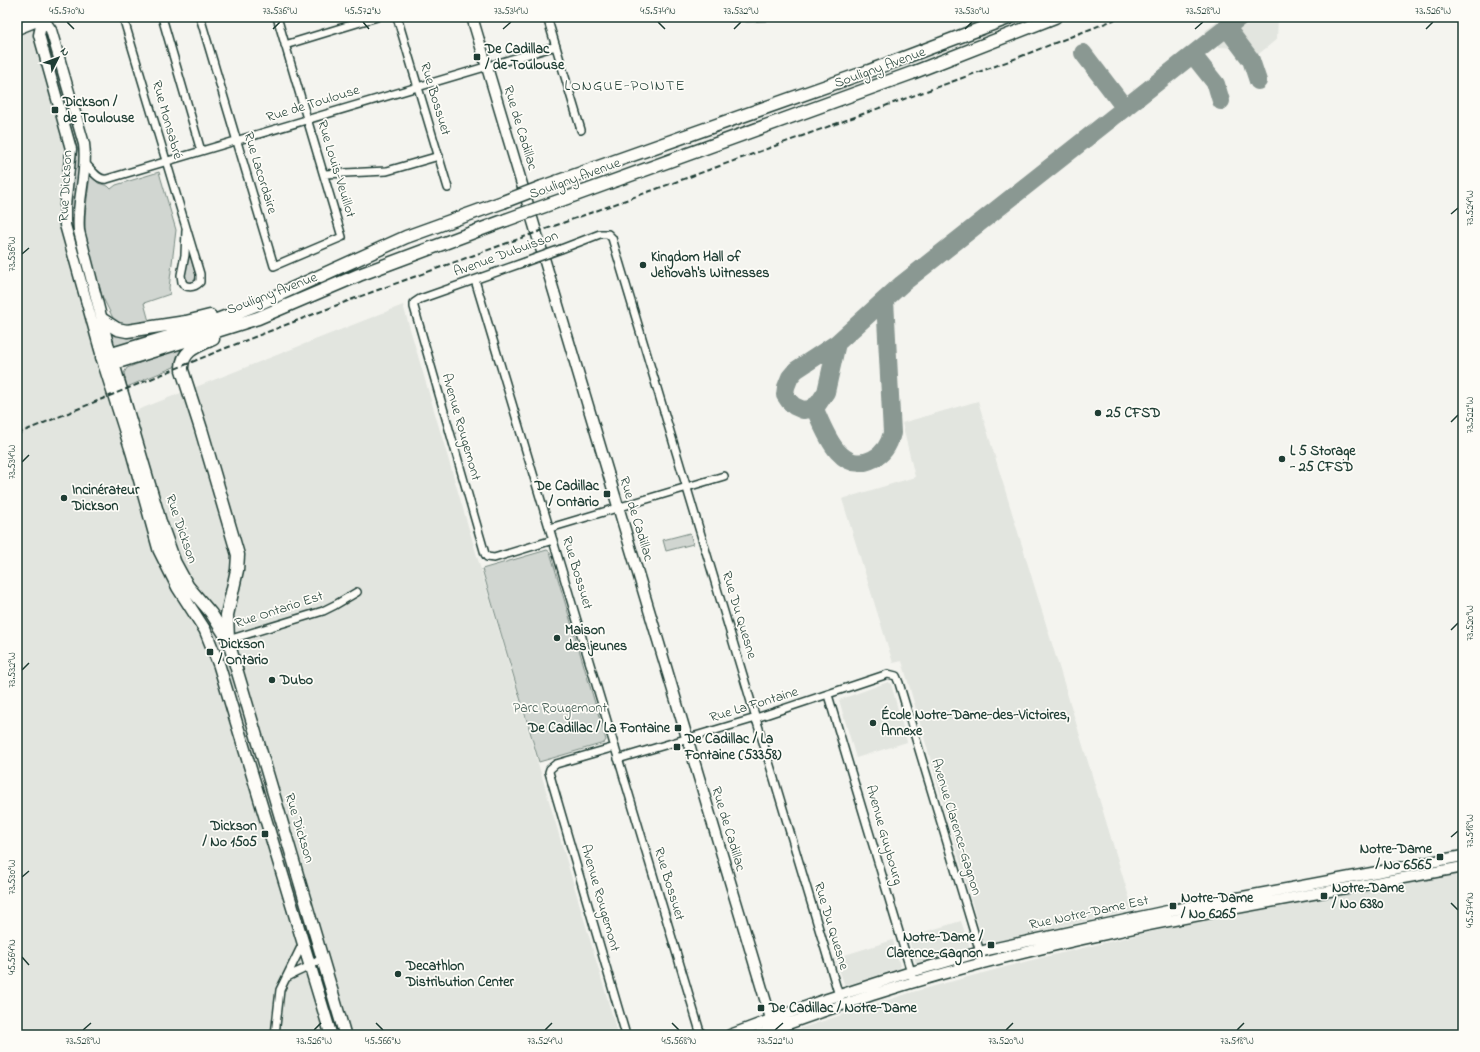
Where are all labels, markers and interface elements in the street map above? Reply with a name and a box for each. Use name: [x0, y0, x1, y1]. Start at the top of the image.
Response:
text: 45.570°N: [49, 4, 85, 19]
text: 73.536°W: [263, 4, 298, 19]
text: 45.572°N: [345, 4, 381, 19]
text: 73.534°W: [494, 4, 529, 19]
text: 45.574°N: [640, 4, 676, 19]
text: 73.532°W: [723, 4, 759, 19]
text: 73.530°W: [955, 4, 990, 19]
text: 73.528°W: [1185, 4, 1221, 19]
text: 73.526°W: [1415, 4, 1451, 19]
north arrow: [38, 38, 78, 78]
place label: De Cadillac / de Toulouse: [484, 39, 565, 76]
street label: Souligny Avenue: [832, 42, 929, 95]
text: N: [56, 44, 73, 60]
marker: De Cadillac / de Toulouse: [472, 52, 482, 62]
street label: Rue Bossuet: [414, 60, 456, 138]
district label: LONGUE-POINTE: [564, 75, 686, 97]
street label: Rue Monsabré: [146, 78, 188, 162]
street label: Rue de Toulouse: [264, 80, 363, 128]
street label: Rue de Cadillac: [497, 83, 543, 174]
place label: Dickson / de Toulouse: [62, 92, 135, 129]
marker: Dickson / de Toulouse: [50, 105, 60, 115]
street label: Rue Louis-Veuillot: [311, 118, 361, 221]
street label: Rue Lacordaire: [238, 129, 283, 217]
street label: Rue Dickson: [54, 149, 78, 222]
street label: Souligny Avenue: [527, 153, 624, 206]
text: 73.524°W: [1463, 190, 1478, 226]
street label: Avenue Dubuisson: [451, 225, 561, 283]
text: 73.536°W: [5, 236, 20, 271]
place label: Kingdom Hall of Jehovah's Witnesses: [651, 247, 769, 284]
marker: Kingdom Hall of Jehovah's Witnesses: [638, 260, 648, 270]
street label: Souligny Avenue: [224, 267, 321, 322]
street label: Avenue Rougemont: [435, 371, 486, 484]
text: 73.522°W: [1463, 397, 1478, 433]
place label: 25 CFSD: [1105, 403, 1161, 424]
marker: 25 CFSD: [1093, 408, 1103, 418]
place label: L 5 Storage - 25 CFSD: [1289, 441, 1356, 478]
text: 73.534°W: [5, 444, 20, 479]
marker: L 5 Storage - 25 CFSD: [1277, 454, 1287, 464]
street label: Rue de Cadillac: [613, 474, 659, 565]
place label: De Cadillac / Ontario: [534, 476, 600, 513]
place label: Incinérateur Dickson: [71, 480, 140, 517]
marker: De Cadillac / Ontario: [602, 489, 612, 499]
street label: Rue Dickson: [159, 492, 203, 567]
marker: Incinérateur Dickson: [59, 493, 69, 503]
street label: Rue Bossuet: [556, 534, 598, 612]
street label: Rue Du Quesne: [716, 569, 763, 662]
street label: Rue Ontario Est: [232, 586, 326, 634]
text: 73.520°W: [1463, 605, 1478, 641]
place label: Maison des jeunes: [565, 620, 627, 657]
marker: Maison des jeunes: [552, 633, 562, 643]
place label: Dickson / Ontario: [217, 634, 268, 671]
marker: Dickson / Ontario: [205, 647, 215, 657]
text: 73.532°W: [5, 652, 20, 688]
place label: Dubo: [279, 670, 313, 691]
marker: Dubo: [267, 675, 277, 685]
street label: Rue La Fontaine: [707, 681, 802, 728]
park label: Parc Rougemont: [513, 698, 607, 720]
place label: École Notre-Dame-des-Victoires, Annexe: [881, 705, 1070, 742]
place label: De Cadillac / La Fontaine: [527, 718, 671, 739]
marker: École Notre-Dame-des-Victoires, Annexe: [868, 718, 878, 728]
marker: De Cadillac / La Fontaine: [673, 723, 683, 733]
place label: De Cadillac / La Fontaine (53358): [684, 729, 782, 766]
marker: De Cadillac / La Fontaine (53358): [672, 742, 682, 752]
street label: Avenue Clarence-Gagnon: [924, 756, 987, 898]
street label: Avenue Guybourg: [859, 783, 908, 888]
street label: Rue de Cadillac: [705, 784, 751, 875]
street label: Rue Dickson: [278, 791, 320, 866]
text: 73.518°W: [1463, 814, 1478, 848]
place label: Dickson / No 1505: [201, 816, 257, 853]
marker: Dickson / No 1505: [260, 829, 270, 839]
place label: Notre-Dame / No 6565: [1360, 839, 1433, 876]
street label: Avenue Rougemont: [574, 842, 625, 955]
street label: Rue Bossuet: [648, 845, 690, 923]
marker: Notre-Dame / No 6565: [1435, 852, 1445, 862]
text: 73.530°W: [5, 859, 20, 894]
place label: Notre-Dame / No 6380: [1331, 878, 1405, 915]
street label: Rue Du Quesne: [808, 880, 855, 973]
place label: Notre-Dame / No 6265: [1180, 888, 1254, 925]
street label: Rue Notre-Dame Est: [1027, 890, 1151, 936]
marker: Notre-Dame / No 6380: [1319, 891, 1329, 901]
text: 45.574°N: [1463, 892, 1478, 928]
marker: Notre-Dame / No 6265: [1168, 901, 1178, 911]
place label: Notre-Dame / Clarence-Gagnon: [886, 927, 984, 966]
text: 45.564°N: [5, 939, 20, 975]
marker: Notre-Dame / Clarence-Gagnon: [986, 940, 996, 950]
place label: Decathlon Distribution Center: [405, 956, 515, 993]
marker: Decathlon Distribution Center: [393, 969, 403, 979]
place label: De Cadillac / Notre-Dame: [768, 998, 917, 1019]
marker: De Cadillac / Notre-Dame: [756, 1003, 766, 1013]
text: 73.528°W: [65, 1034, 101, 1049]
text: 73.526°W: [296, 1034, 332, 1049]
text: 45.566°N: [365, 1034, 401, 1049]
text: 73.524°W: [527, 1034, 563, 1049]
text: 45.568°N: [661, 1034, 697, 1049]
text: 73.522°W: [757, 1034, 793, 1049]
text: 73.520°W: [988, 1034, 1024, 1049]
text: 73.518°W: [1220, 1034, 1254, 1049]

